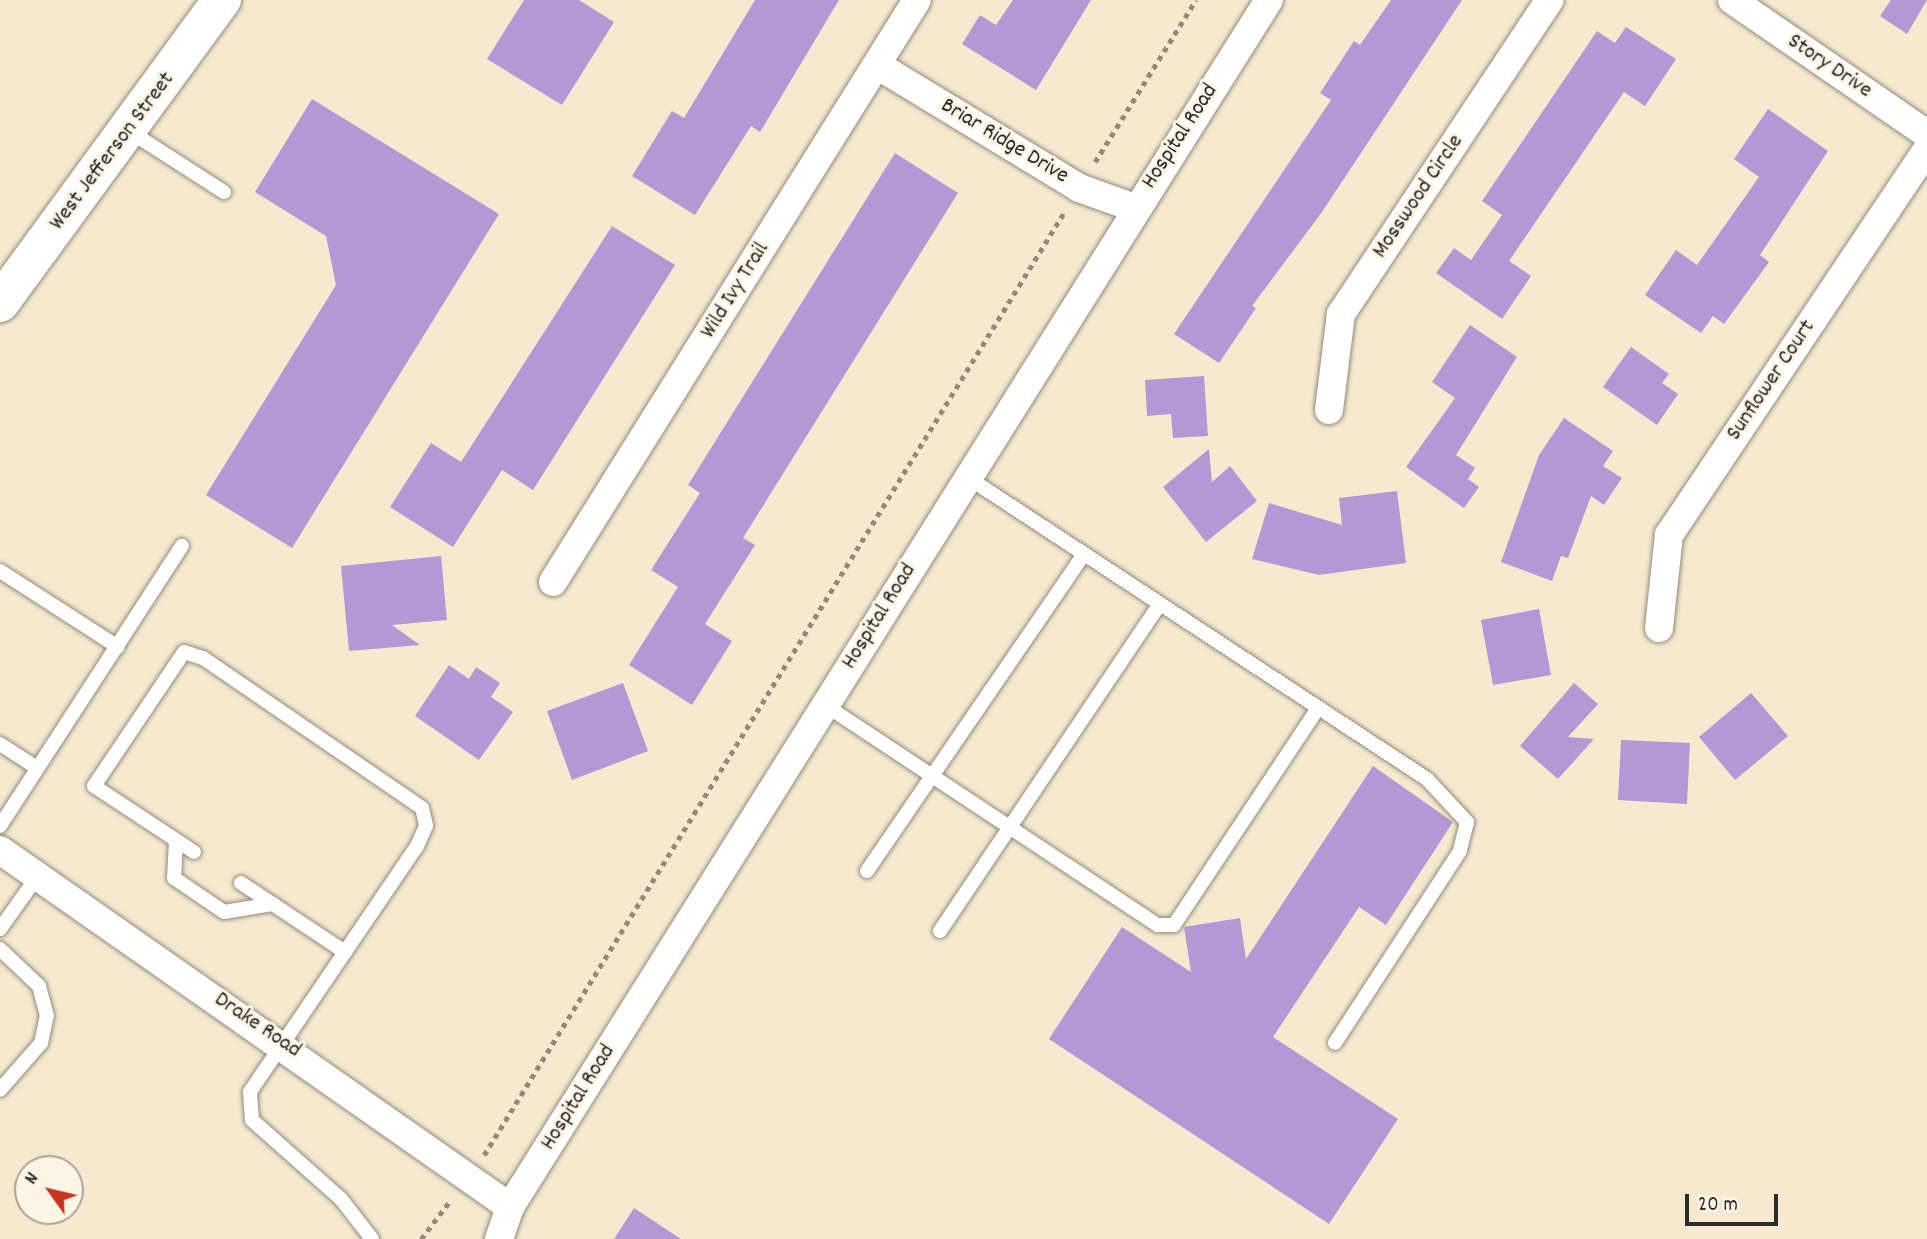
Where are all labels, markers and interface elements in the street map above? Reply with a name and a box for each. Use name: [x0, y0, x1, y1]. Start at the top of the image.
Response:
street label: Story Drive: [1781, 29, 1877, 105]
street label: West Jefferson Street: [44, 67, 182, 237]
street label: Hospital Road: [1137, 79, 1225, 195]
street label: Briar Ridge Drive: [935, 93, 1073, 191]
street label: Mosswood Circle: [1367, 130, 1471, 264]
street label: Wild Ivy Trail: [696, 238, 776, 344]
street label: Sunflower Court: [1722, 315, 1822, 447]
street label: Hospital Road: [837, 559, 923, 675]
street label: Drake Road: [208, 987, 306, 1065]
street label: Hospital Road: [536, 1040, 622, 1156]
north arrow: [14, 1155, 84, 1225]
text: N: [19, 1168, 47, 1191]
scale bar: [1689, 1180, 1782, 1224]
text: 20 m: [1698, 1191, 1738, 1221]

